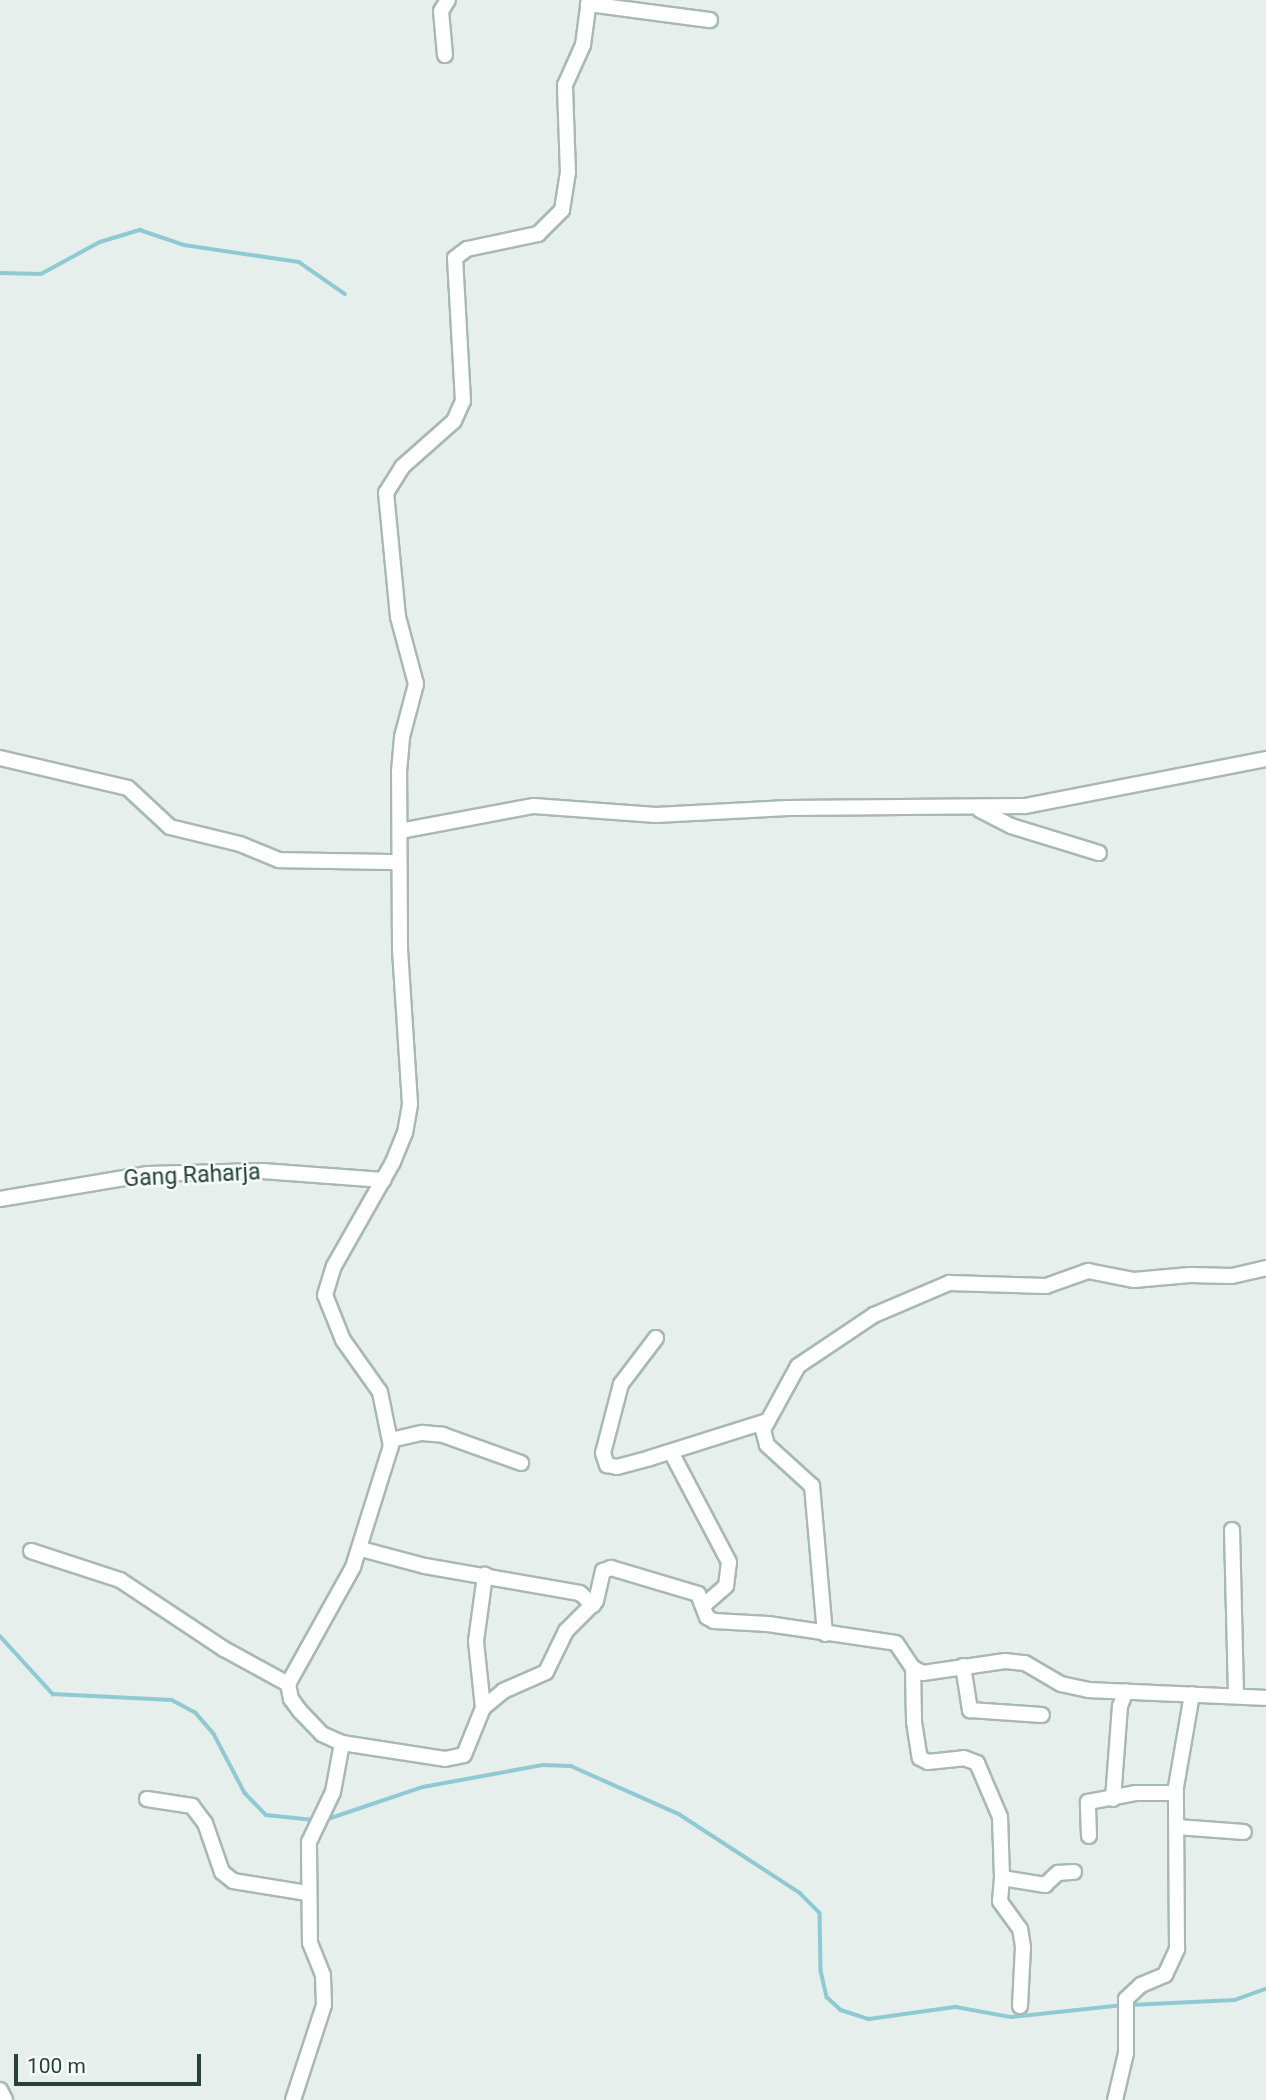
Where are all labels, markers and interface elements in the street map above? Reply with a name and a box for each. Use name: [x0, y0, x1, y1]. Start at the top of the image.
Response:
street label: Gang Raharja: [123, 1159, 261, 1193]
scale bar: [18, 2040, 205, 2084]
text: 100 m: [27, 2054, 86, 2078]

